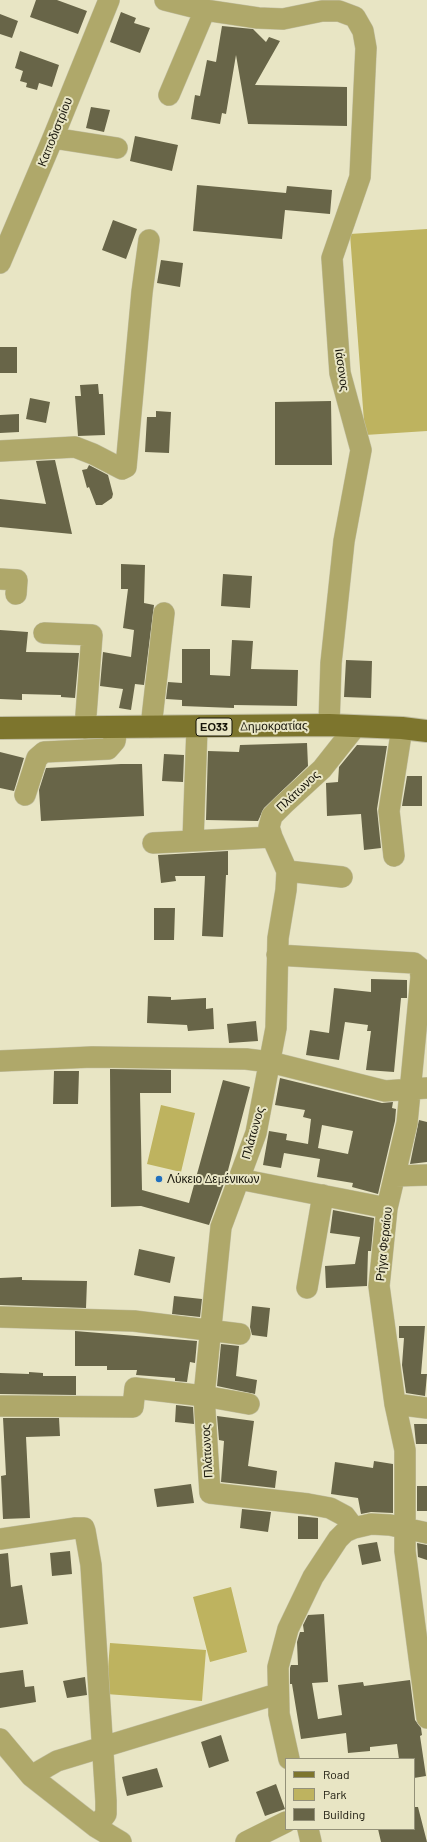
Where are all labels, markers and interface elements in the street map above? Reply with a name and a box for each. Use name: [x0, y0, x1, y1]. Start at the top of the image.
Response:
street label: Καποδιστρίου: [35, 95, 75, 169]
street label: Ιάσονος: [332, 348, 352, 392]
road number: ΕΟ33: [196, 718, 232, 736]
street label: Δημοκρατίας: [240, 718, 308, 734]
street label: Πλάτωνος: [273, 767, 323, 815]
street label: Πλάτωνος: [239, 1105, 267, 1161]
place label: Λύκειο Δεμένικων: [167, 1172, 259, 1186]
marker: Λύκειο Δεμένικων: [154, 1174, 164, 1184]
street label: Ρήγα Φεραίου: [373, 1206, 395, 1282]
street label: Πλάτωνος: [198, 1424, 216, 1478]
legend: [285, 1758, 415, 1830]
text: Road: [323, 1767, 350, 1781]
text: Park: [323, 1787, 347, 1801]
text: Building: [323, 1807, 365, 1821]

